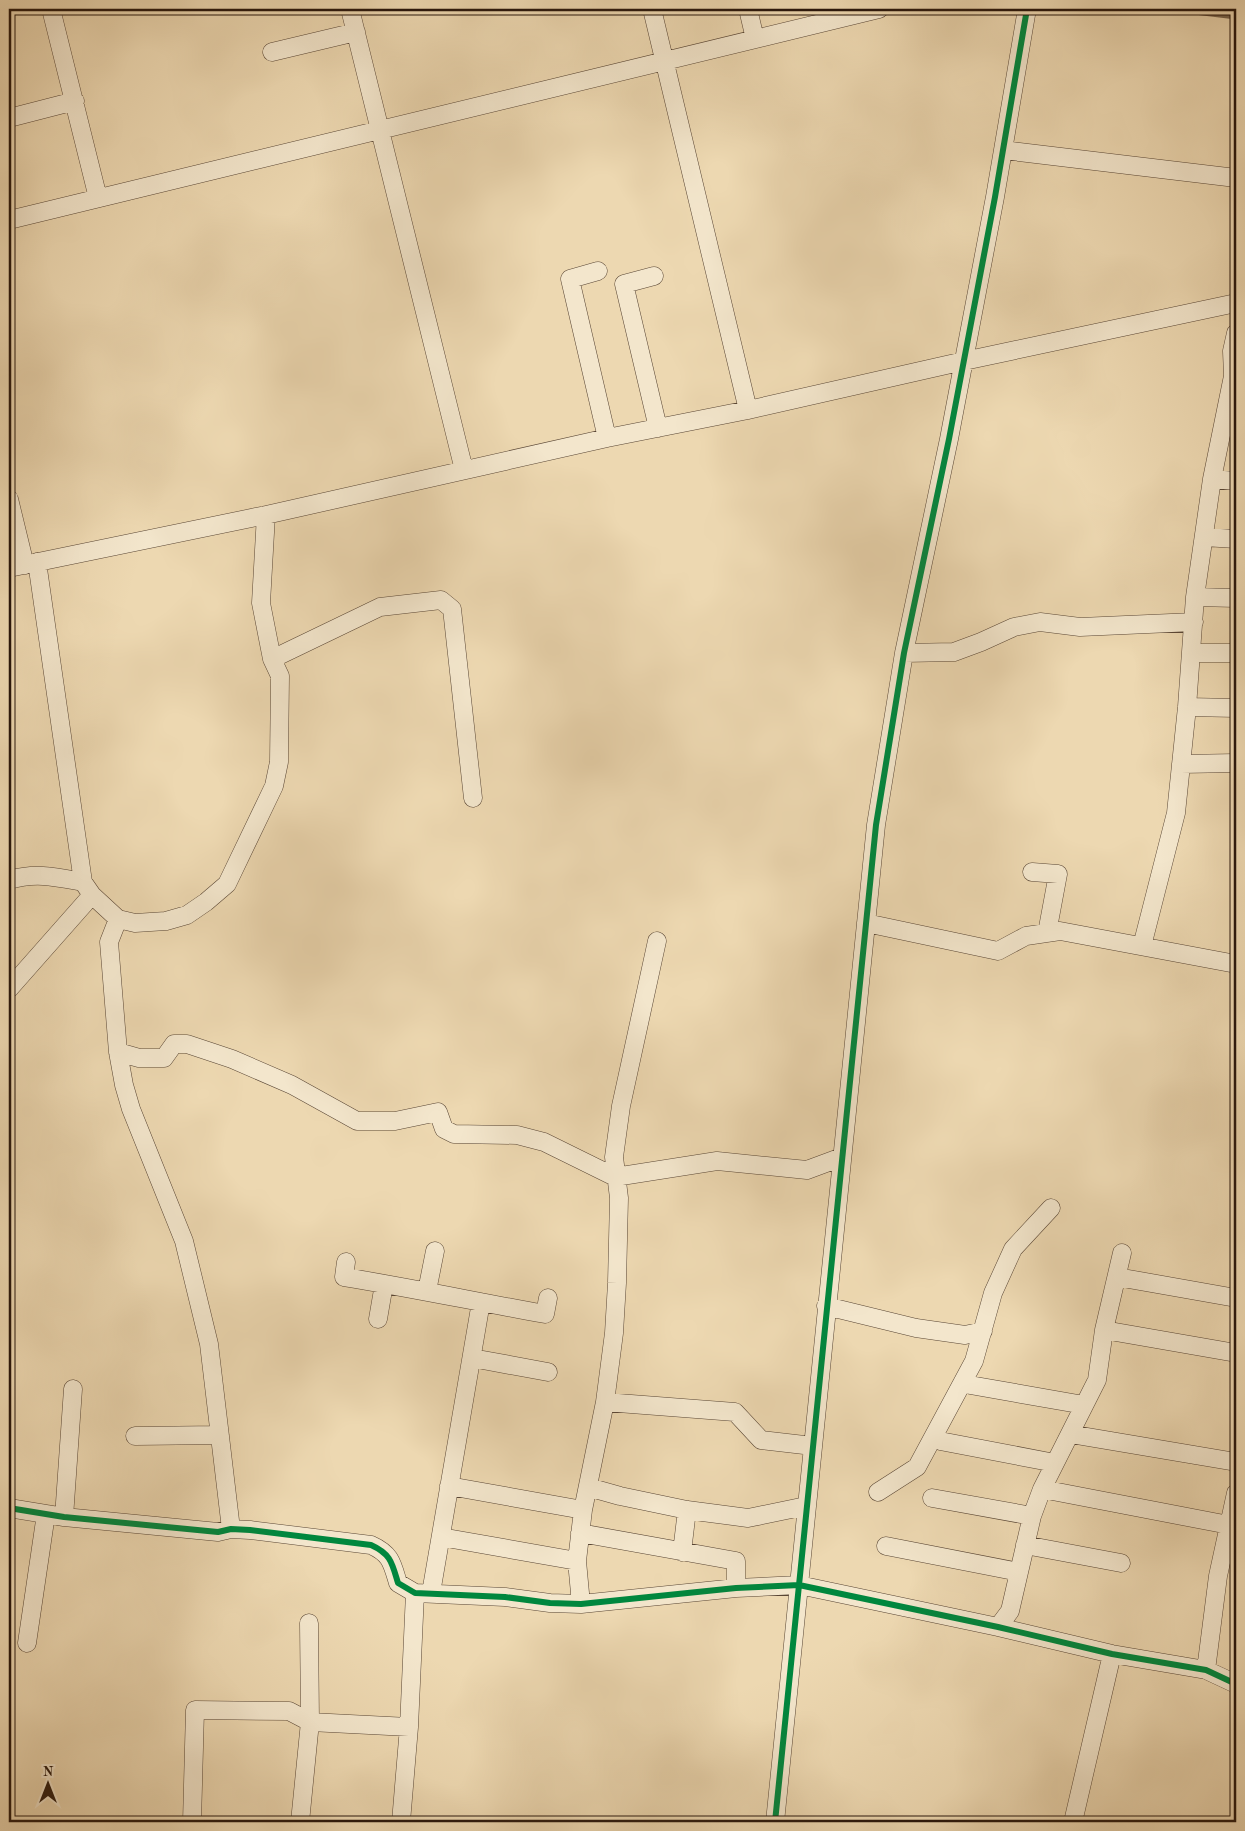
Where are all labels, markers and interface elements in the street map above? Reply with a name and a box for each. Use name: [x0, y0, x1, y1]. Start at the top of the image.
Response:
north arrow: [22, 1758, 72, 1808]
text: N: [43, 1765, 54, 1779]

